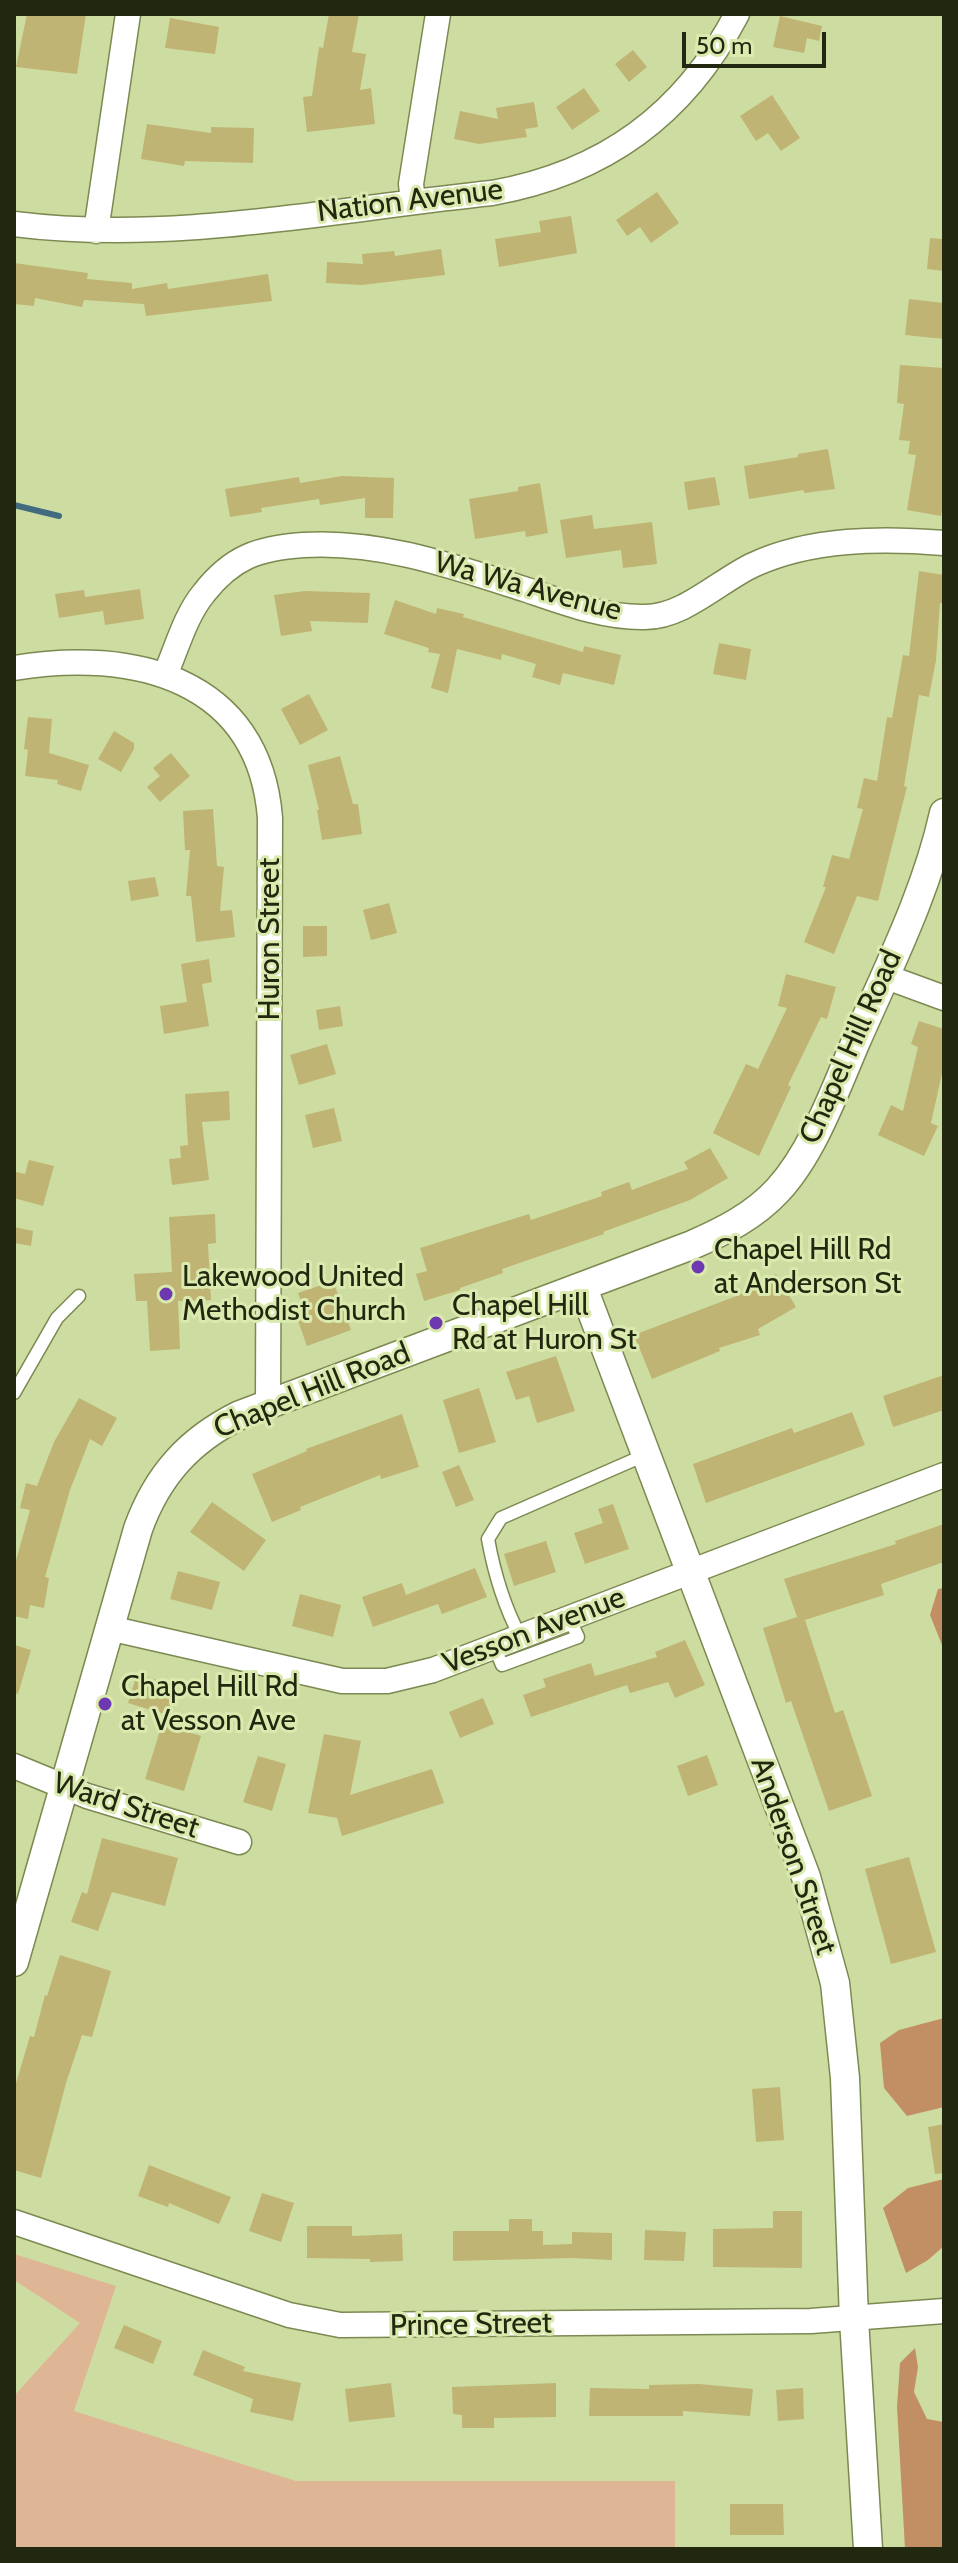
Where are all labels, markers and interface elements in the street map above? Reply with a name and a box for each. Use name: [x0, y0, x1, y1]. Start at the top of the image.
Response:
scale bar: [686, 16, 830, 66]
text: 50 m: [696, 31, 752, 60]
street label: Nation Avenue: [315, 172, 505, 230]
street label: Wa Wa Avenue: [431, 545, 625, 629]
street label: Huron Street: [252, 858, 288, 1020]
street label: Chapel Hill Road: [792, 945, 910, 1149]
place label: Chapel Hill Rd at Anderson St: [714, 1232, 901, 1302]
marker: Chapel Hill Rd at Anderson St: [689, 1258, 707, 1276]
place label: Lakewood United Methodist Church: [182, 1259, 406, 1330]
marker: Lakewood United Methodist Church: [157, 1285, 175, 1303]
place label: Chapel Hill Rd at Huron St: [452, 1288, 637, 1358]
marker: Chapel Hill Rd at Huron St: [427, 1314, 445, 1332]
street label: Chapel Hill Road: [209, 1335, 415, 1447]
street label: Vesson Avenue: [438, 1580, 630, 1682]
place label: Chapel Hill Rd at Vesson Ave: [121, 1669, 298, 1740]
marker: Chapel Hill Rd at Vesson Ave: [96, 1695, 114, 1713]
street label: Anderson Street: [742, 1753, 844, 1959]
street label: Ward Street: [49, 1766, 203, 1846]
street label: Prince Street: [390, 2306, 552, 2344]

